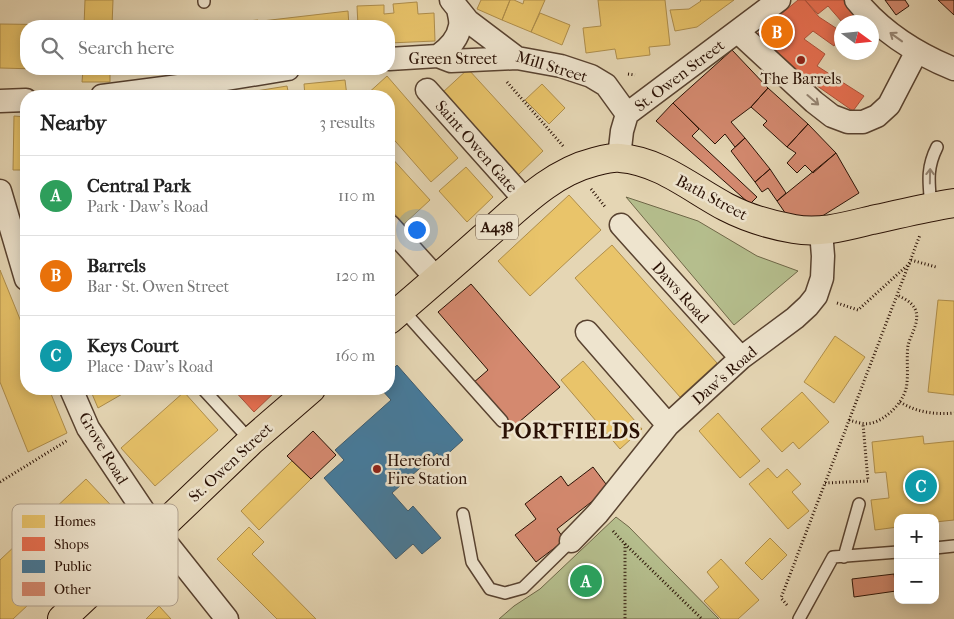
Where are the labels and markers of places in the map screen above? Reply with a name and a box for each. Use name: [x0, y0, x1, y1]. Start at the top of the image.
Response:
pin: B: [761, 13, 793, 51]
marker: The Barrels: [795, 54, 807, 66]
place label: The Barrels: [761, 69, 842, 88]
place label: Hereford Fire Station: [387, 451, 468, 488]
marker: Hereford Fire Station: [371, 463, 383, 475]
pin: C: [905, 467, 937, 505]
pin: A: [570, 562, 602, 600]

